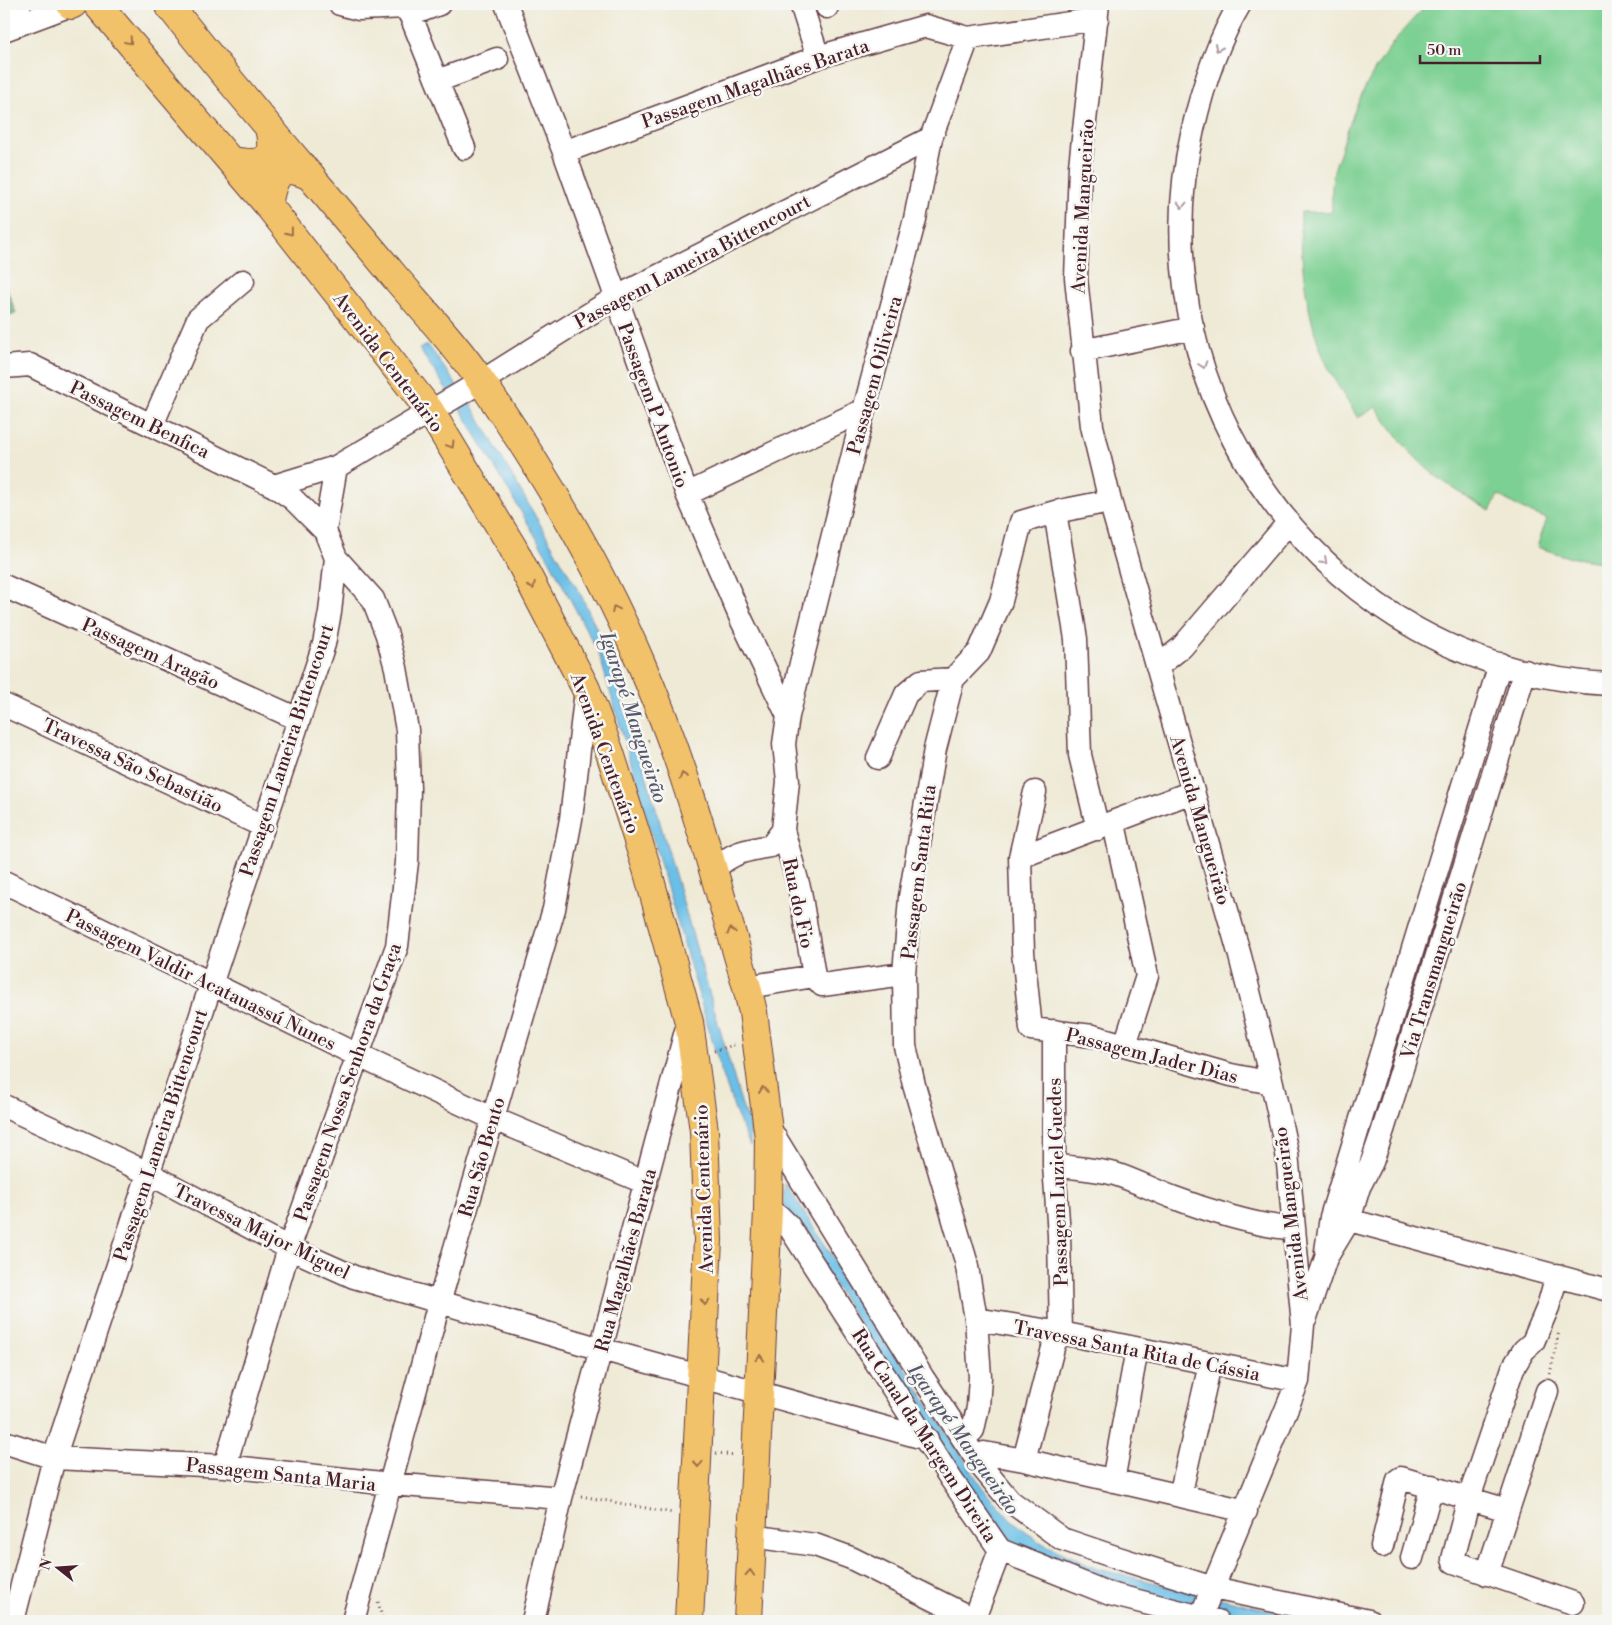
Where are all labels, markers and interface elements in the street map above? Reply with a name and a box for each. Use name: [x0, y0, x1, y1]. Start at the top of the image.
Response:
scale bar: [1420, 32, 1540, 64]
street label: Passagem Magalhães Barata: [638, 34, 873, 134]
one-way arrow: [123, 35, 132, 44]
text: 50 m: [1427, 41, 1461, 60]
one-way arrow: [1214, 43, 1225, 52]
street label: Avenida Mangueirão: [1066, 118, 1100, 295]
street label: Passagem Lameira Bittencourt: [570, 189, 815, 334]
one-way arrow: [1177, 202, 1187, 209]
one-way arrow: [284, 226, 292, 235]
street label: Avenida Centenário: [327, 287, 449, 437]
street label: Passagem Oiliveira: [842, 293, 908, 457]
street label: Passagem P Antonio: [612, 319, 694, 491]
one-way arrow: [1197, 361, 1207, 369]
street label: Passagem Benfica: [66, 376, 214, 464]
one-way arrow: [444, 440, 454, 449]
one-way arrow: [1318, 555, 1327, 564]
one-way arrow: [526, 580, 536, 589]
one-way arrow: [611, 605, 621, 614]
street label: Passagem Aragão: [78, 613, 223, 695]
street label: Passagem Lameira Bittencourt: [235, 621, 339, 880]
water label: Igarapé Mangueirão: [593, 628, 672, 806]
street label: Avenida Centenário: [564, 669, 645, 837]
street label: Travessa São Sebastião: [38, 713, 227, 818]
street label: Avenida Mangueirão: [1164, 732, 1236, 908]
one-way arrow: [679, 772, 689, 780]
street label: Passagem Santa Rita: [896, 783, 942, 961]
street label: Rua do Fio: [777, 856, 819, 951]
street label: Via Transmangueirão: [1395, 878, 1472, 1063]
street label: Passagem Valdir Acatauassú Nunes: [61, 904, 340, 1056]
one-way arrow: [726, 927, 736, 935]
street label: Passagem Nossa Senhora da Graça: [289, 939, 407, 1225]
street label: Passagem Lameira Bittencourt: [109, 1006, 213, 1265]
street label: Passagem Jader Dias: [1063, 1023, 1240, 1089]
street label: Passagem Luziel Guedes: [1042, 1077, 1074, 1287]
one-way arrow: [758, 1085, 769, 1093]
street label: Rua São Bento: [453, 1094, 511, 1220]
street label: Avenida Centenário: [689, 1104, 719, 1275]
street label: Avenida Mangueirão: [1268, 1125, 1314, 1303]
street label: Rua Magalhães Barata: [590, 1165, 662, 1355]
street label: Travessa Major Miguel: [169, 1179, 354, 1285]
one-way arrow: [700, 1298, 711, 1306]
street label: Travessa Santa Rita de Cássia: [1011, 1315, 1263, 1387]
street label: Rua Canal da Margem Direita: [846, 1324, 1003, 1547]
one-way arrow: [754, 1354, 765, 1362]
water label: Igarapé Mangueirão: [901, 1359, 1024, 1520]
street label: Passagem Santa Maria: [185, 1453, 377, 1497]
one-way arrow: [692, 1461, 703, 1469]
north arrow: [32, 1542, 82, 1592]
text: N: [36, 1557, 57, 1572]
one-way arrow: [745, 1568, 756, 1576]

